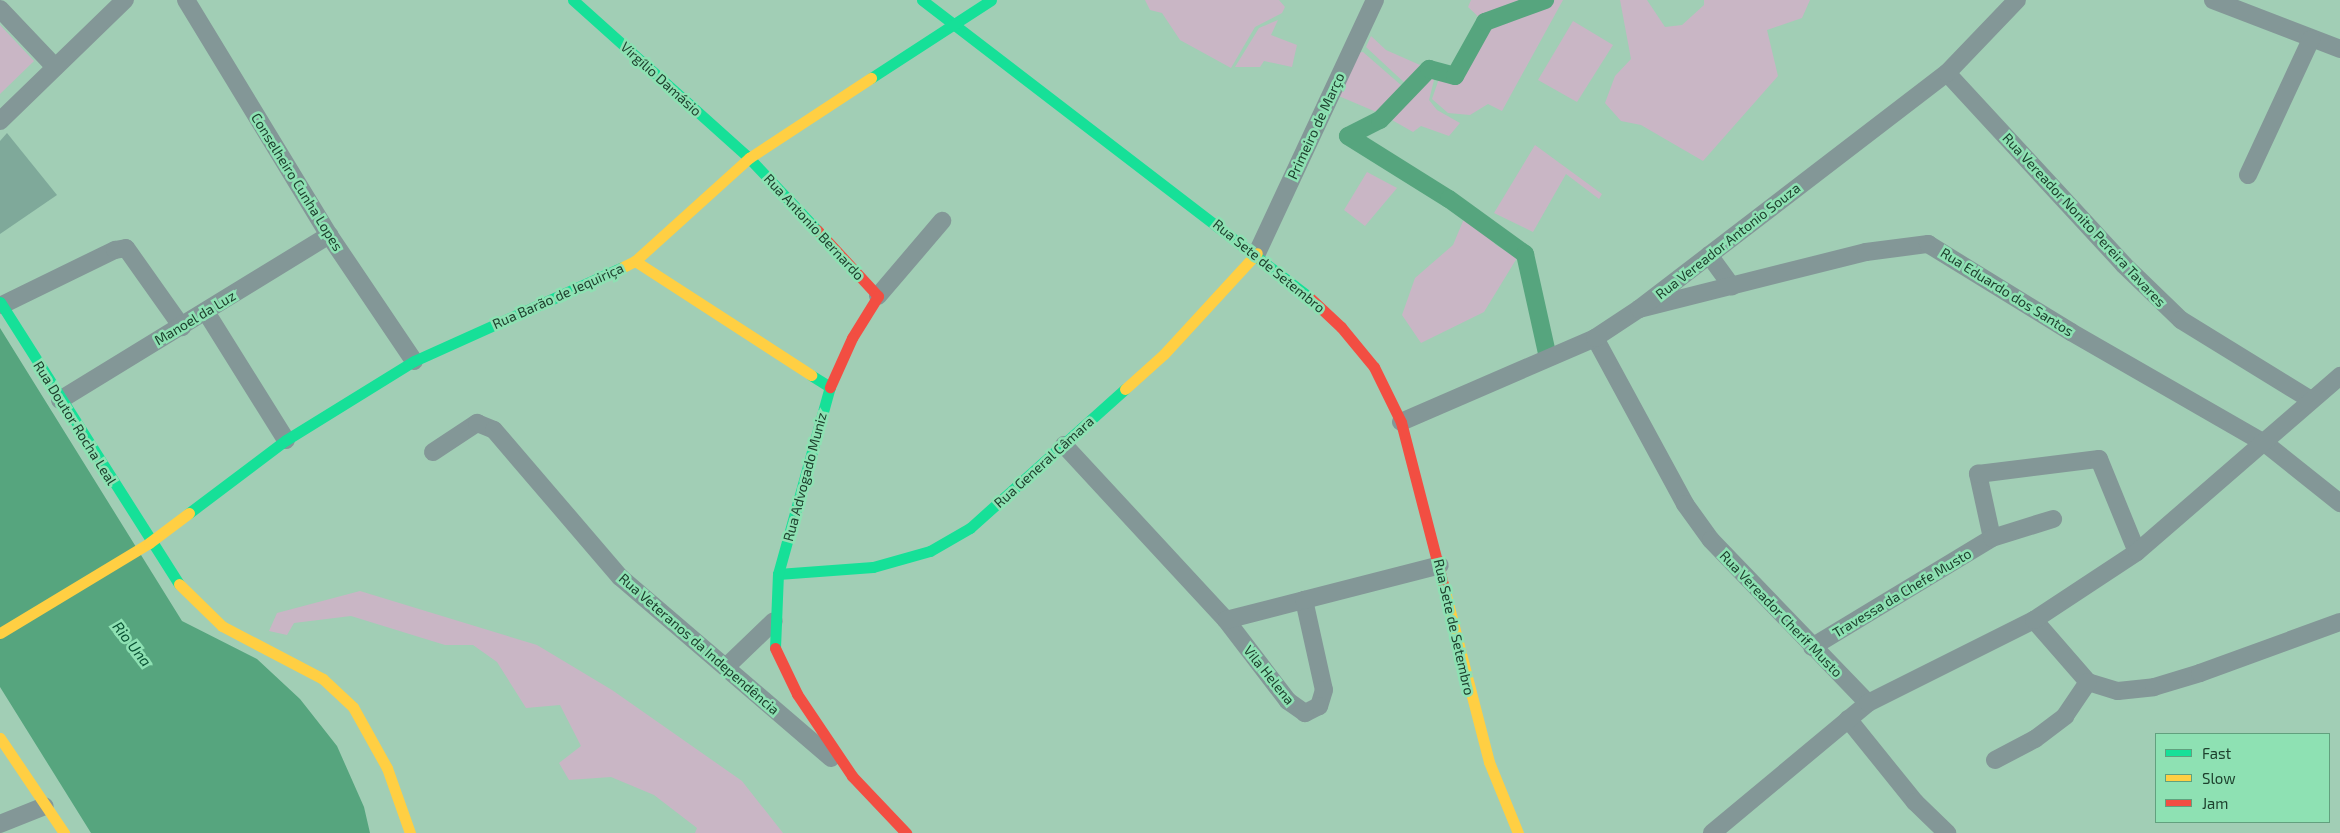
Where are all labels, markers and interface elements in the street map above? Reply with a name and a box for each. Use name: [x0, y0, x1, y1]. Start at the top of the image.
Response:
street label: Virgílio Damásio: [617, 38, 705, 120]
street label: Primeiro de Março: [1284, 70, 1348, 182]
street label: Conselheiro Cunha Lopes: [248, 110, 346, 254]
street label: Rua Vereador Nonito Pereira Tavares: [1999, 129, 2169, 311]
street label: Rua Antonio Bernardo: [760, 170, 868, 284]
street label: Rua Vereador Antonio Souza: [1652, 179, 1804, 303]
street label: Rua Sete de Setembro: [1210, 216, 1328, 316]
street label: Rua Eduardo dos Santos: [1937, 244, 2077, 340]
street label: Rua Barão de Jequiriça: [490, 259, 626, 333]
street label: Manoel da Luz: [151, 287, 239, 349]
street label: Rua Doutor Rocha Leal: [30, 358, 120, 488]
street label: Rua Advogado Muniz: [780, 411, 830, 543]
street label: Rua General Câmara: [990, 413, 1098, 511]
street label: Travessa da Chefe Musto: [1830, 545, 1974, 641]
street label: Rua Vereador Cherif Musto: [1716, 547, 1846, 681]
street label: Rua Sete de Setembro: [1430, 557, 1478, 697]
street label: Rua Veteranos da Independência: [615, 570, 783, 718]
water label: Rio Una: [109, 618, 155, 670]
street label: Vila Helena: [1240, 642, 1298, 708]
legend: [2155, 733, 2330, 823]
text: Fast: [2202, 744, 2231, 762]
text: Slow: [2202, 769, 2236, 787]
text: Jam: [2202, 794, 2228, 812]

